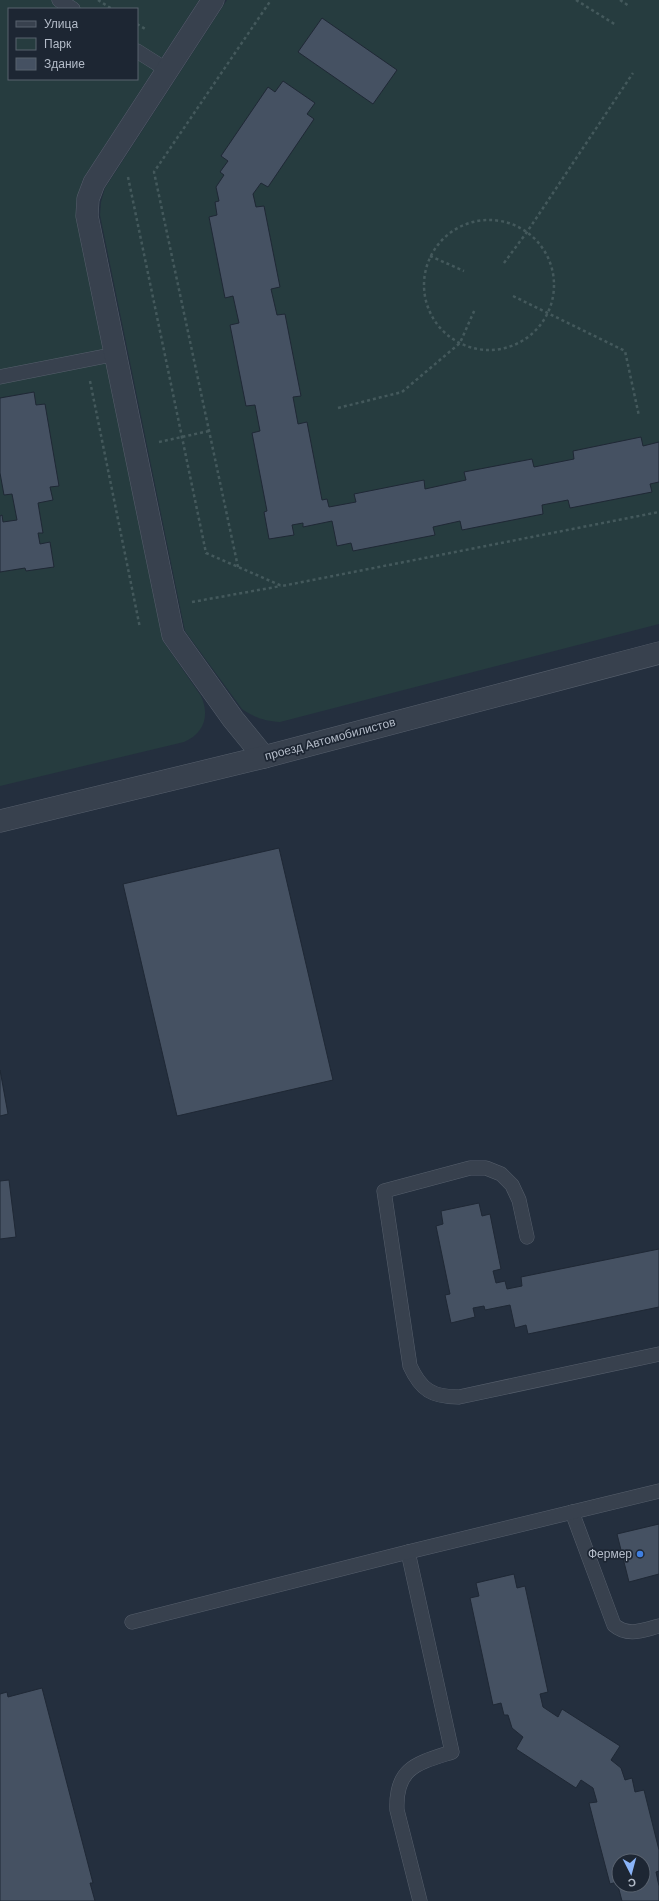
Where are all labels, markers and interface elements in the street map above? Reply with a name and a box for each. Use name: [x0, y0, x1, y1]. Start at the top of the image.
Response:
legend: [8, 8, 138, 80]
text: Улица: [44, 17, 78, 31]
text: Парк: [44, 37, 72, 51]
text: Здание: [44, 57, 85, 71]
street label: проезд Автомобилистов: [263, 715, 397, 763]
place label: Фермер: [588, 1547, 632, 1561]
marker: Фермер: [635, 1549, 645, 1559]
north arrow: [611, 1853, 651, 1893]
text: С: [627, 1877, 637, 1889]

